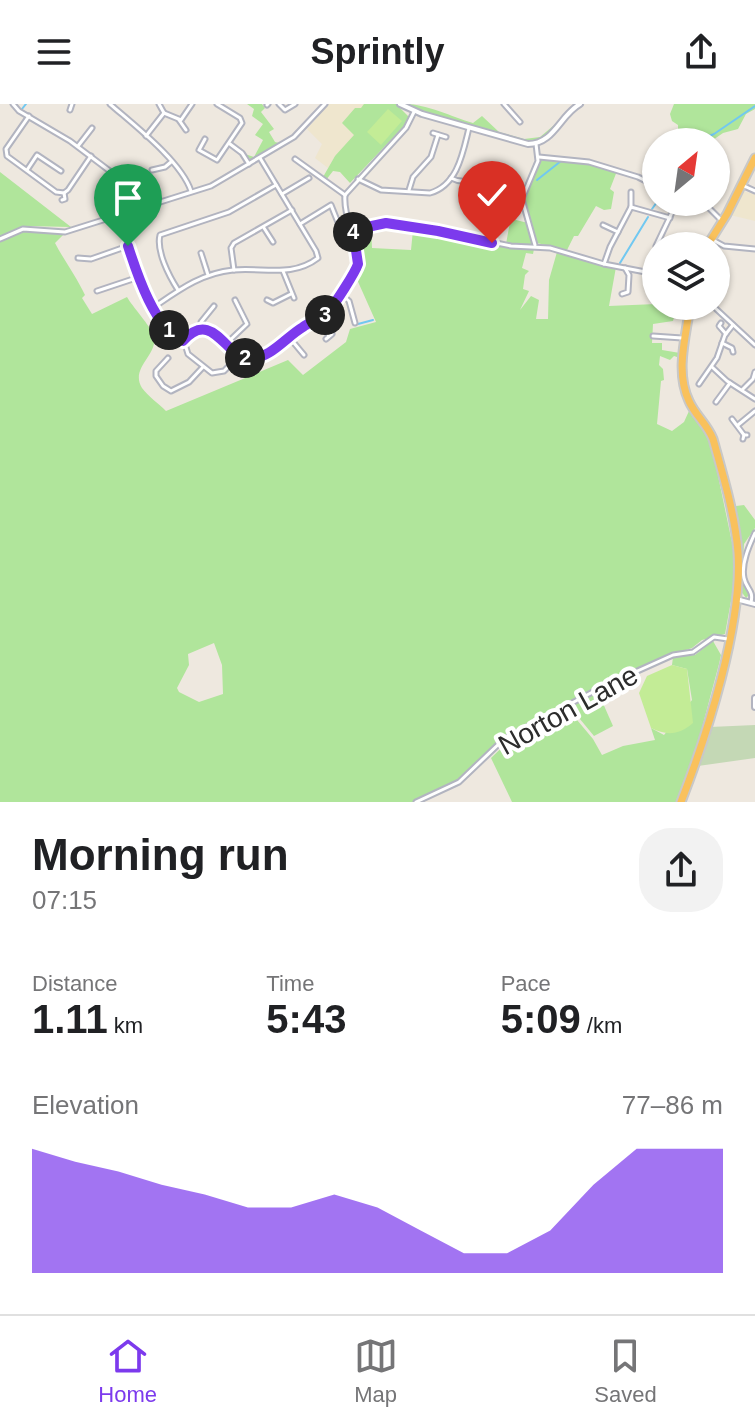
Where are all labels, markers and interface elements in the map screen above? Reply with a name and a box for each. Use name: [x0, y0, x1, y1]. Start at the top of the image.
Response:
icon: menu: [32, 30, 76, 74]
icon: share: [679, 30, 723, 74]
text: Sprintly: [310, 31, 445, 72]
north arrow: [642, 128, 730, 216]
map controls: [642, 128, 730, 320]
pin: [458, 161, 526, 243]
pin: [94, 164, 162, 246]
icon: check: [470, 173, 514, 217]
icon: arrive: [106, 176, 150, 220]
pin: 4: [333, 212, 373, 252]
text: 4: [347, 219, 359, 244]
button: layers: [642, 232, 730, 320]
pin: 3: [305, 295, 345, 335]
text: 3: [319, 302, 331, 327]
pin: 1: [149, 310, 189, 350]
text: 1: [163, 317, 175, 342]
pin: 2: [225, 338, 265, 378]
text: 2: [239, 345, 251, 370]
street label: Norton Lane: [493, 659, 643, 761]
button: share: [639, 828, 723, 912]
text: Morning run: [32, 830, 289, 879]
text: 07:15: [32, 885, 97, 915]
text: Distance: [32, 971, 118, 996]
text: Time: [266, 971, 314, 996]
text: Pace: [501, 971, 551, 996]
text: 1.11: [32, 997, 108, 1041]
text: 5:43: [266, 997, 346, 1041]
text: 5:09: [501, 997, 581, 1041]
text: km: [108, 1013, 143, 1038]
text: /km: [581, 1013, 622, 1038]
text: Elevation: [32, 1090, 139, 1120]
text: 77–86 m: [622, 1090, 723, 1120]
tab: Home: [98, 1334, 157, 1408]
tab: Map: [354, 1334, 398, 1408]
tab: Saved: [594, 1334, 657, 1408]

